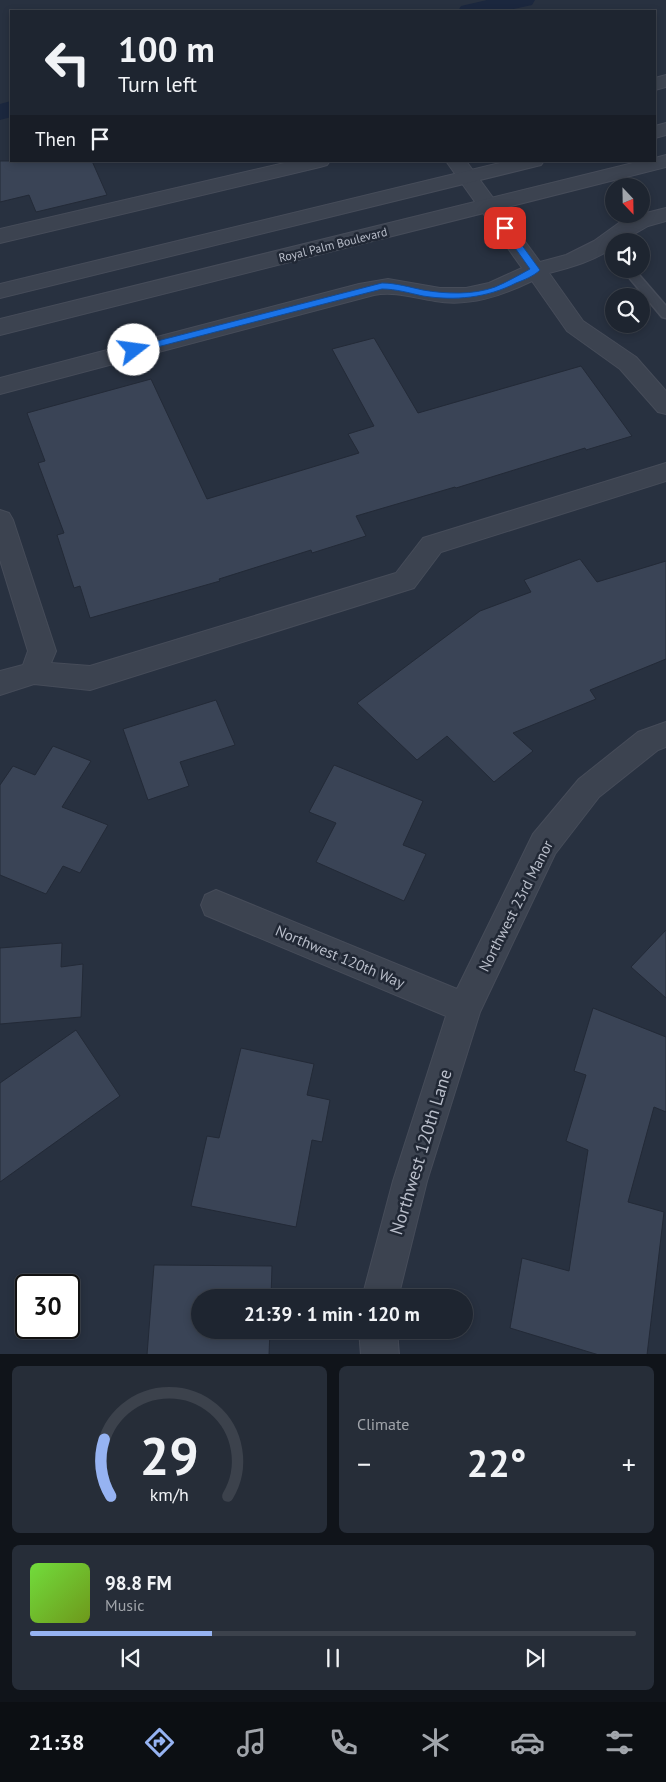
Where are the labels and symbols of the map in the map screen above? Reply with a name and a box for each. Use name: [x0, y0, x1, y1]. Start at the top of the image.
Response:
north arrow: [605, 178, 650, 222]
pin: [484, 207, 526, 249]
street label: Royal Palm Boulevard: [277, 224, 389, 265]
position arrow: [107, 323, 159, 375]
street label: Northwest 23rd Manor: [474, 837, 557, 975]
street label: Northwest 120th Way: [273, 921, 408, 992]
street label: Northwest 120th Lane: [384, 1066, 457, 1238]
speed limit sign: 30: [15, 1274, 80, 1339]

